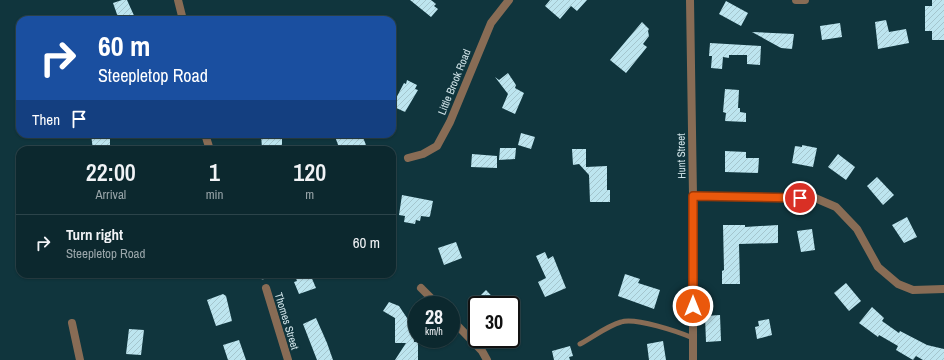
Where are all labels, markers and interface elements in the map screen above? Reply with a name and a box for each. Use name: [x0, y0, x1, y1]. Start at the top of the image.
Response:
text: 60 m: [98, 27, 150, 65]
icon: right: [32, 32, 84, 84]
street label: Little Brook Road: [434, 47, 474, 117]
text: Steepletop Road: [98, 63, 208, 88]
icon: arrive: [68, 108, 90, 130]
text: Then: [32, 109, 60, 130]
street label: Hunt Street: [674, 133, 688, 179]
text: 22:00: [86, 156, 136, 188]
text: 1: [209, 156, 220, 188]
text: 120: [293, 156, 326, 188]
pin: [783, 181, 817, 215]
text: Arrival: [95, 186, 126, 203]
text: min: [206, 186, 223, 203]
text: m: [305, 186, 314, 203]
icon: arrive: [789, 187, 811, 209]
text: Turn right: [66, 224, 123, 245]
icon: right: [32, 232, 54, 254]
text: 60 m: [353, 232, 380, 253]
text: Steepletop Road: [66, 245, 145, 262]
position arrow: [672, 285, 714, 327]
street label: Thomes Street: [272, 291, 302, 352]
speed limit sign: 30: [468, 296, 520, 348]
text: 28: [425, 303, 443, 330]
text: km/h: [425, 325, 443, 338]

